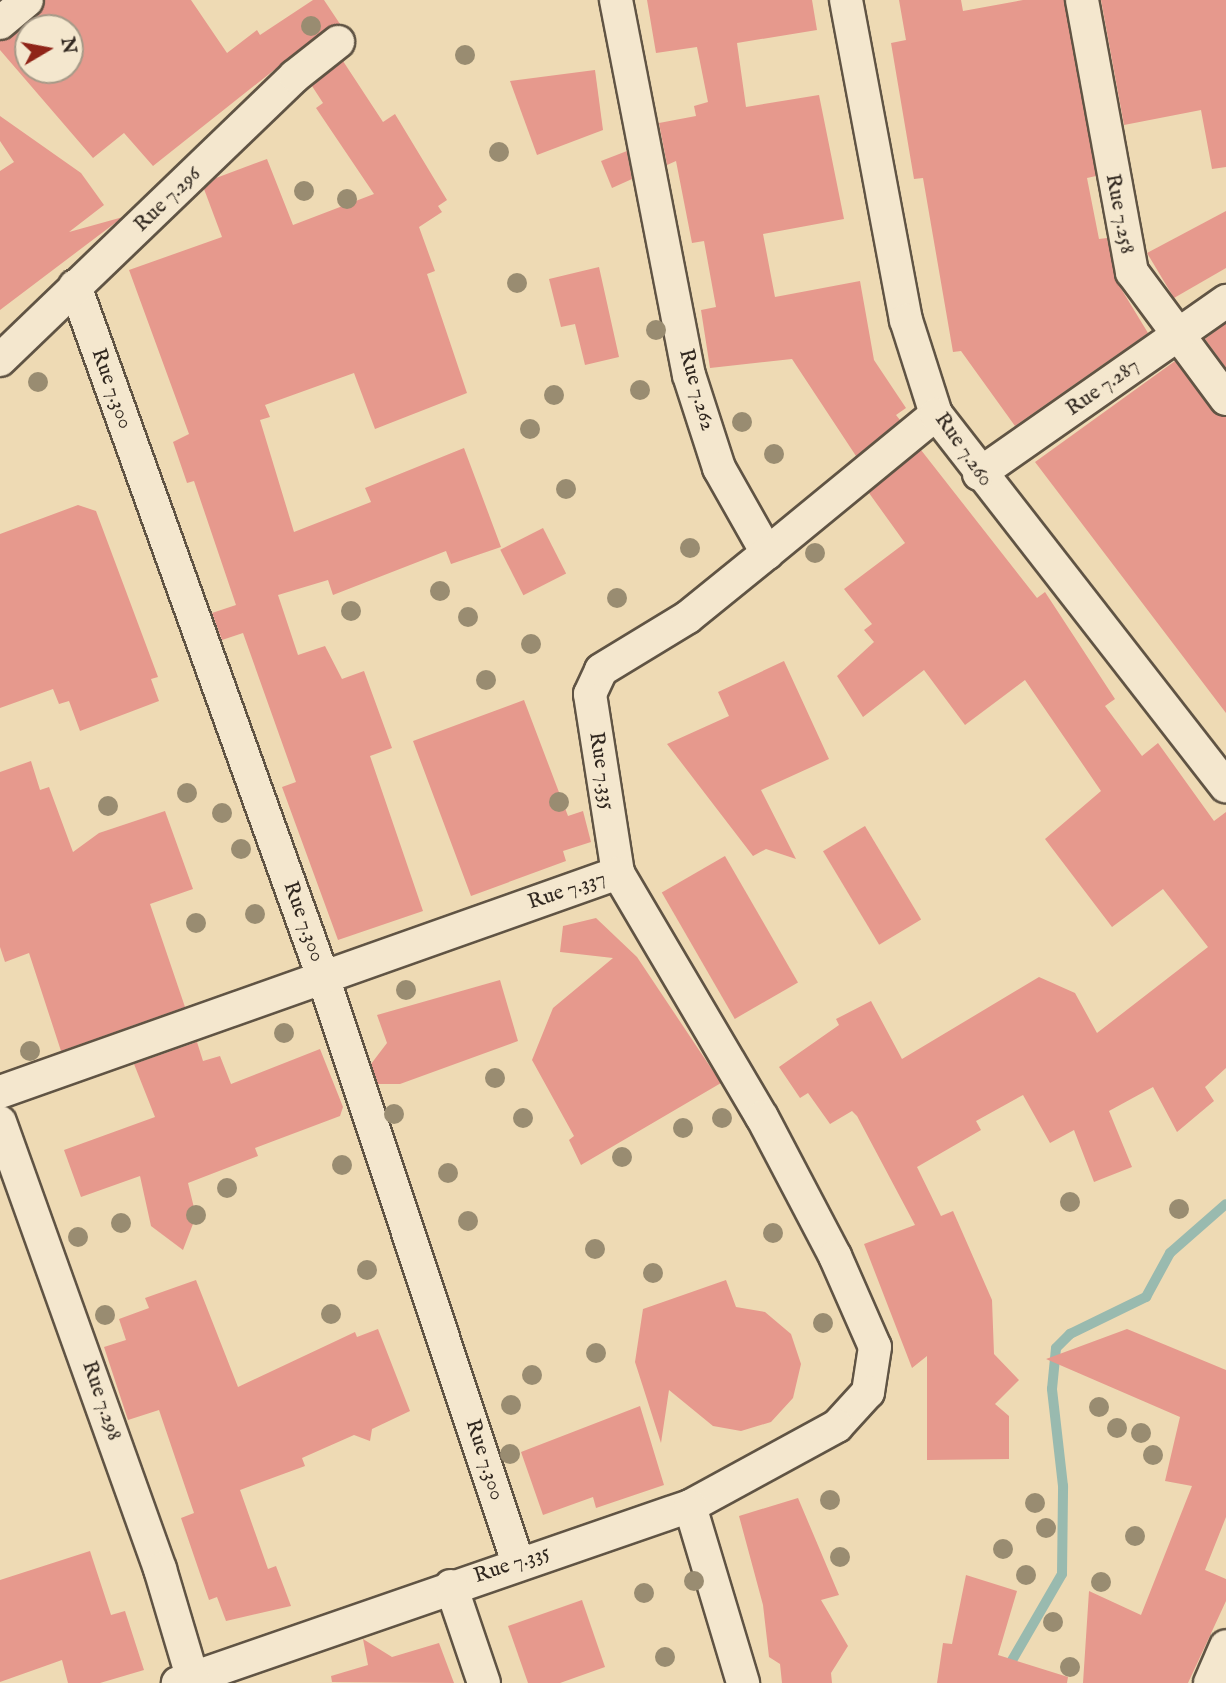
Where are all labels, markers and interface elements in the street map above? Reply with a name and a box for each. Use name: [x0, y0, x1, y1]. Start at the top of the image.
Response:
north arrow: [14, 14, 84, 84]
text: N: [54, 36, 81, 56]
street label: Rue 7.296: [129, 162, 207, 238]
street label: Rue 7.258: [1099, 172, 1139, 256]
street label: Rue 7.300: [85, 345, 137, 433]
street label: Rue 7.262: [672, 346, 720, 434]
street label: Rue 7.287: [1062, 354, 1144, 422]
street label: Rue 7.260: [928, 408, 998, 492]
street label: Rue 7.335: [582, 730, 620, 812]
street label: Rue 7.337: [525, 866, 609, 916]
street label: Rue 7.300: [277, 878, 329, 966]
street label: Rue 7.298: [76, 1358, 126, 1444]
street label: Rue 7.300: [459, 1416, 509, 1504]
street label: Rue 7.335: [471, 1540, 553, 1590]

